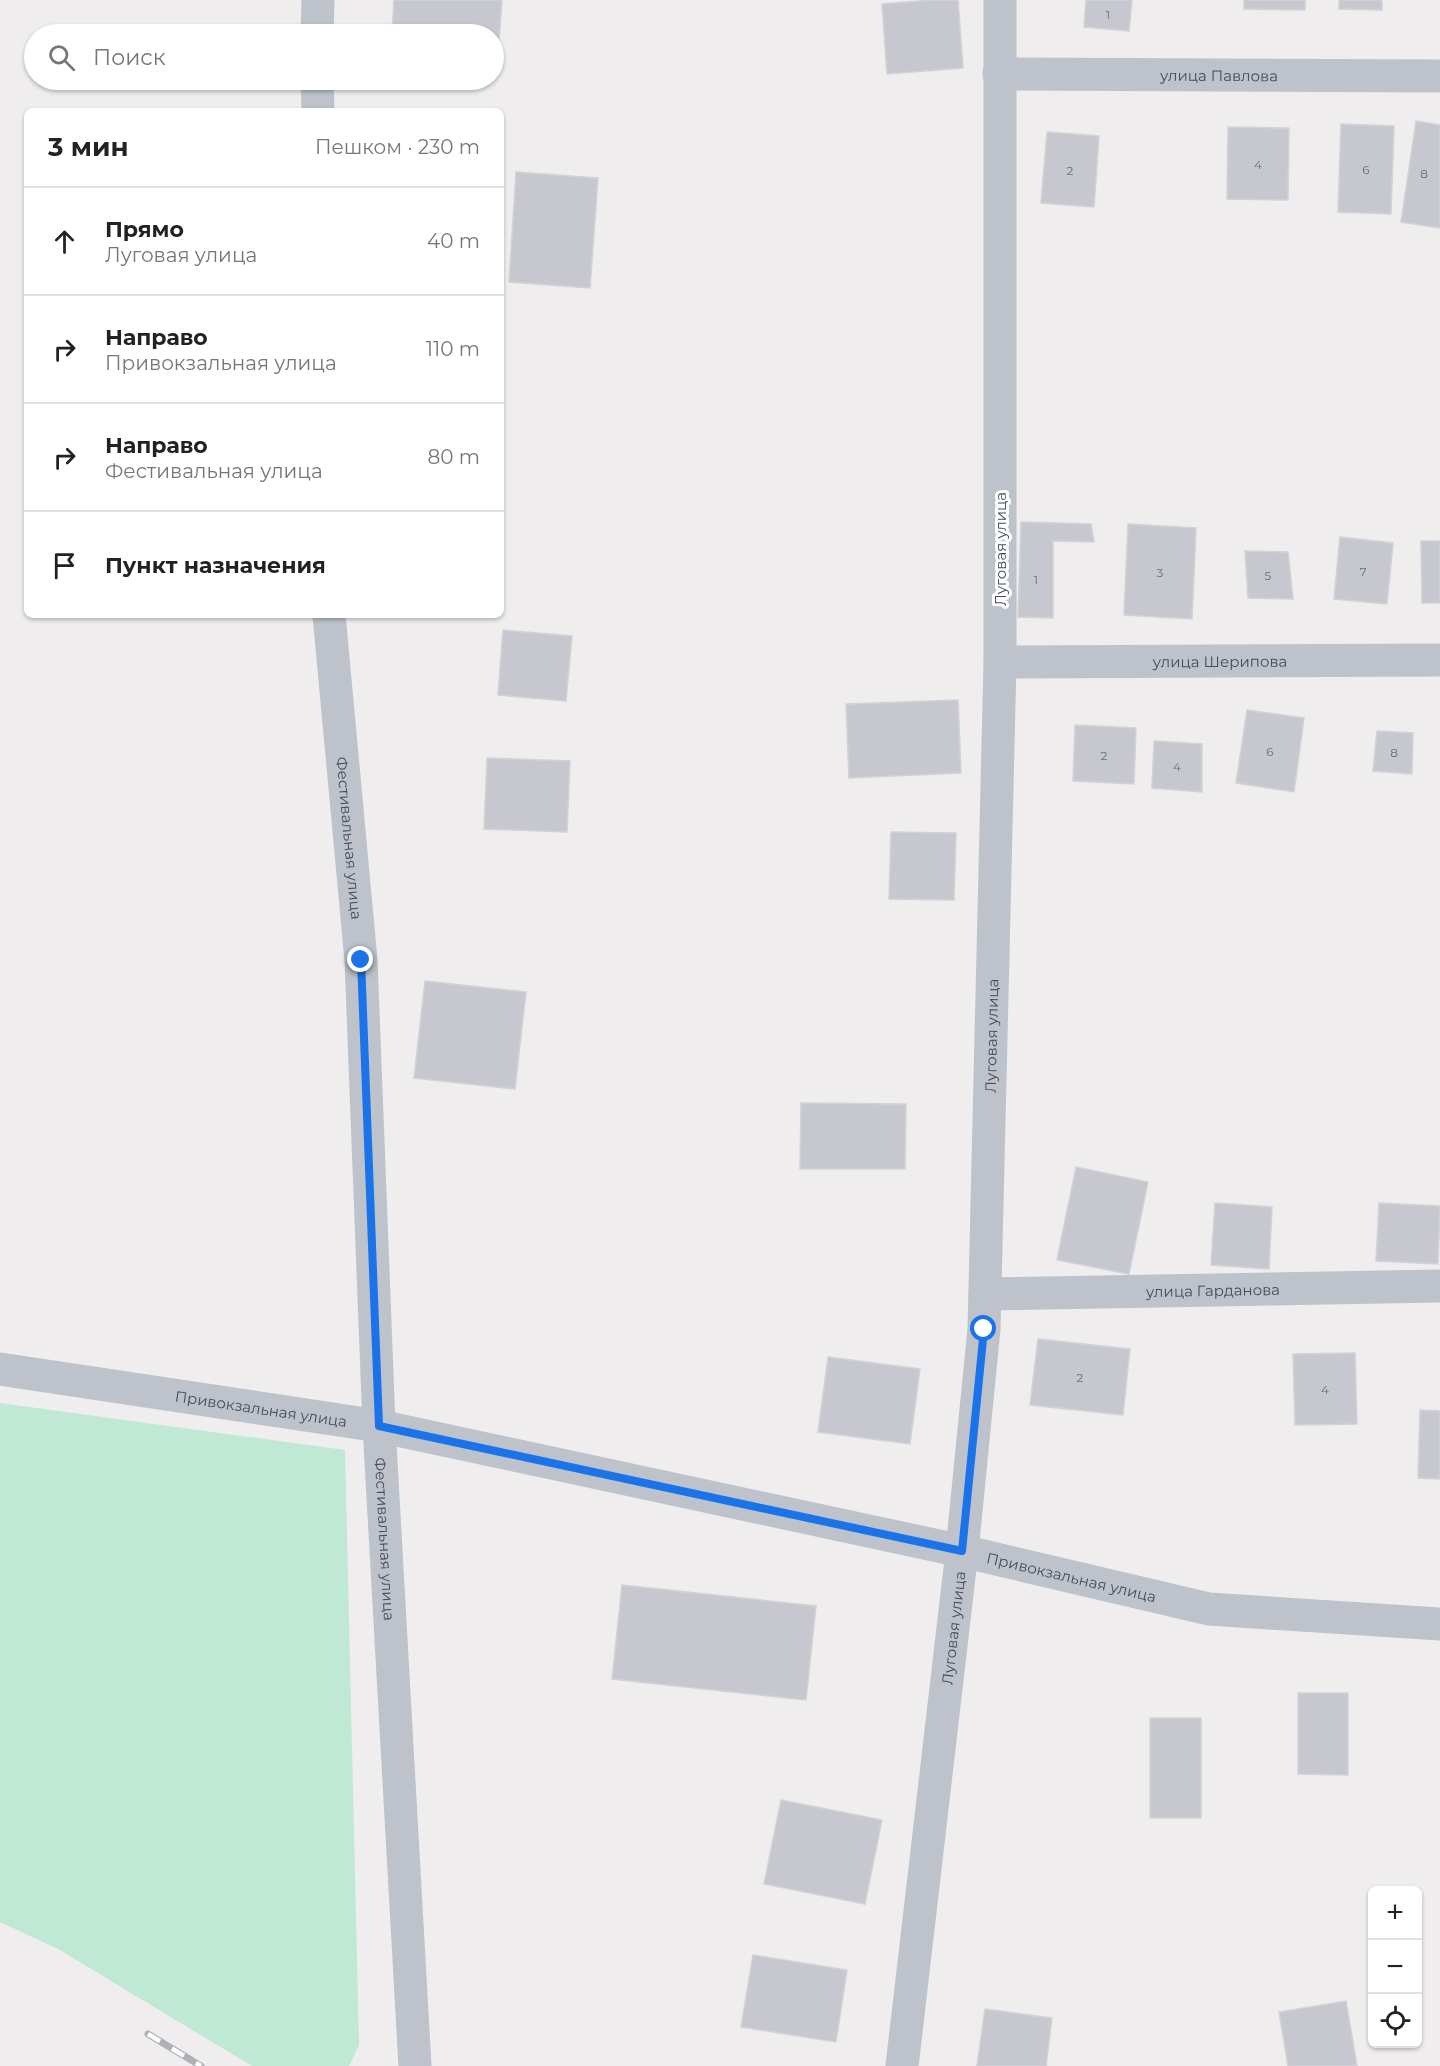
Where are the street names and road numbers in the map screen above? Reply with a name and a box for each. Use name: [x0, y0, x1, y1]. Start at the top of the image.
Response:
street label: улица Павлова: [1159, 65, 1278, 85]
street label: Луговая улица: [991, 492, 1010, 606]
street label: улица Шерипова: [1152, 651, 1287, 671]
street label: Фестивальная улица: [333, 756, 367, 920]
street label: Луговая улица: [980, 978, 1002, 1093]
street label: улица Гарданова: [1145, 1279, 1280, 1301]
street label: Привокзальная улица: [174, 1386, 348, 1431]
street label: Фестивальная улица: [371, 1457, 399, 1621]
street label: Привокзальная улица: [985, 1548, 1158, 1606]
street label: Луговая улица: [937, 1570, 969, 1686]

